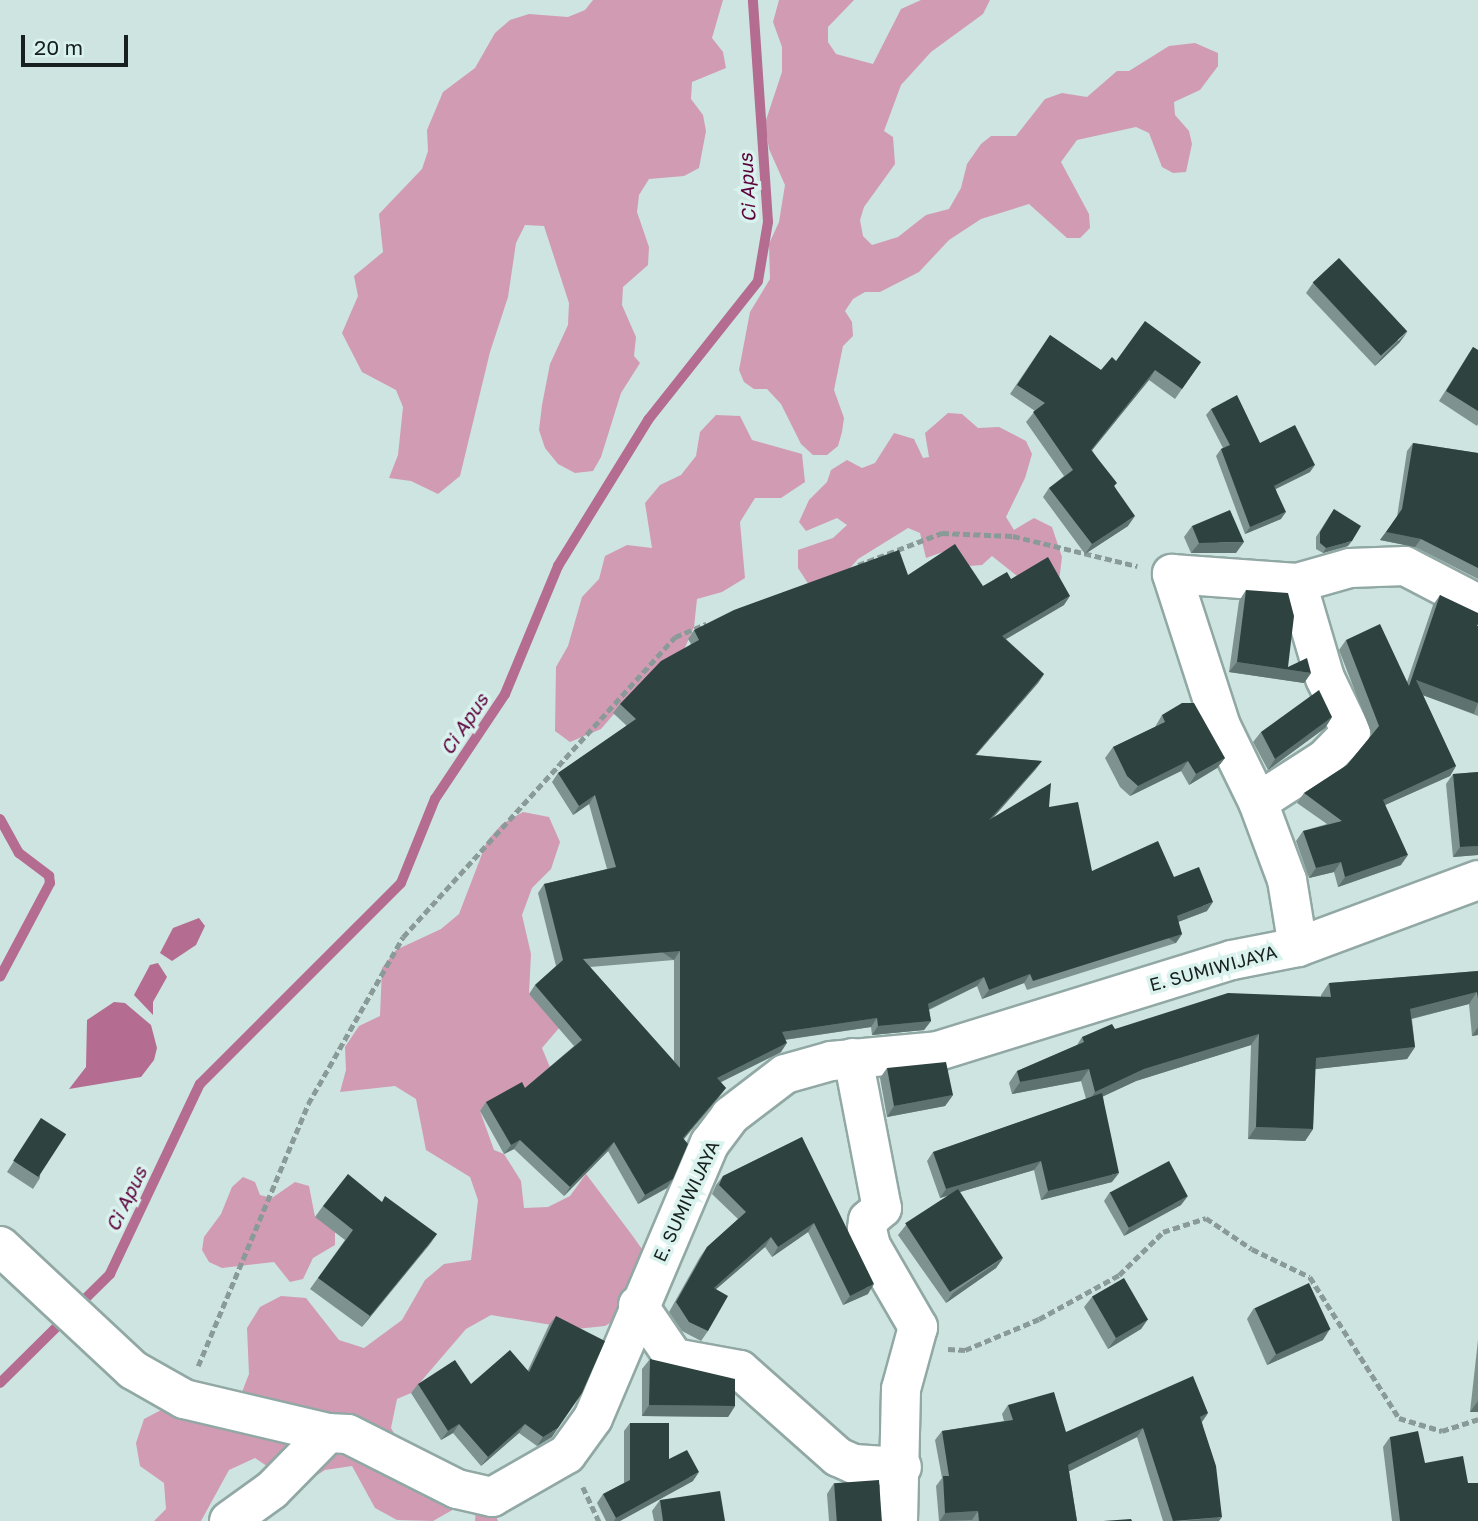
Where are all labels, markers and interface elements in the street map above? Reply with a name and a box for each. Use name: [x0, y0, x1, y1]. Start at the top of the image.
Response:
scale bar: [24, 21, 131, 65]
text: 20 m: [34, 34, 83, 60]
water label: Ci Apus: [734, 153, 760, 223]
water label: Ci Apus: [435, 689, 493, 759]
street label: E. SUMIWIJAYA: [1147, 941, 1279, 995]
street label: E. SUMIWIJAYA: [649, 1137, 723, 1265]
water label: Ci Apus: [101, 1163, 151, 1235]

